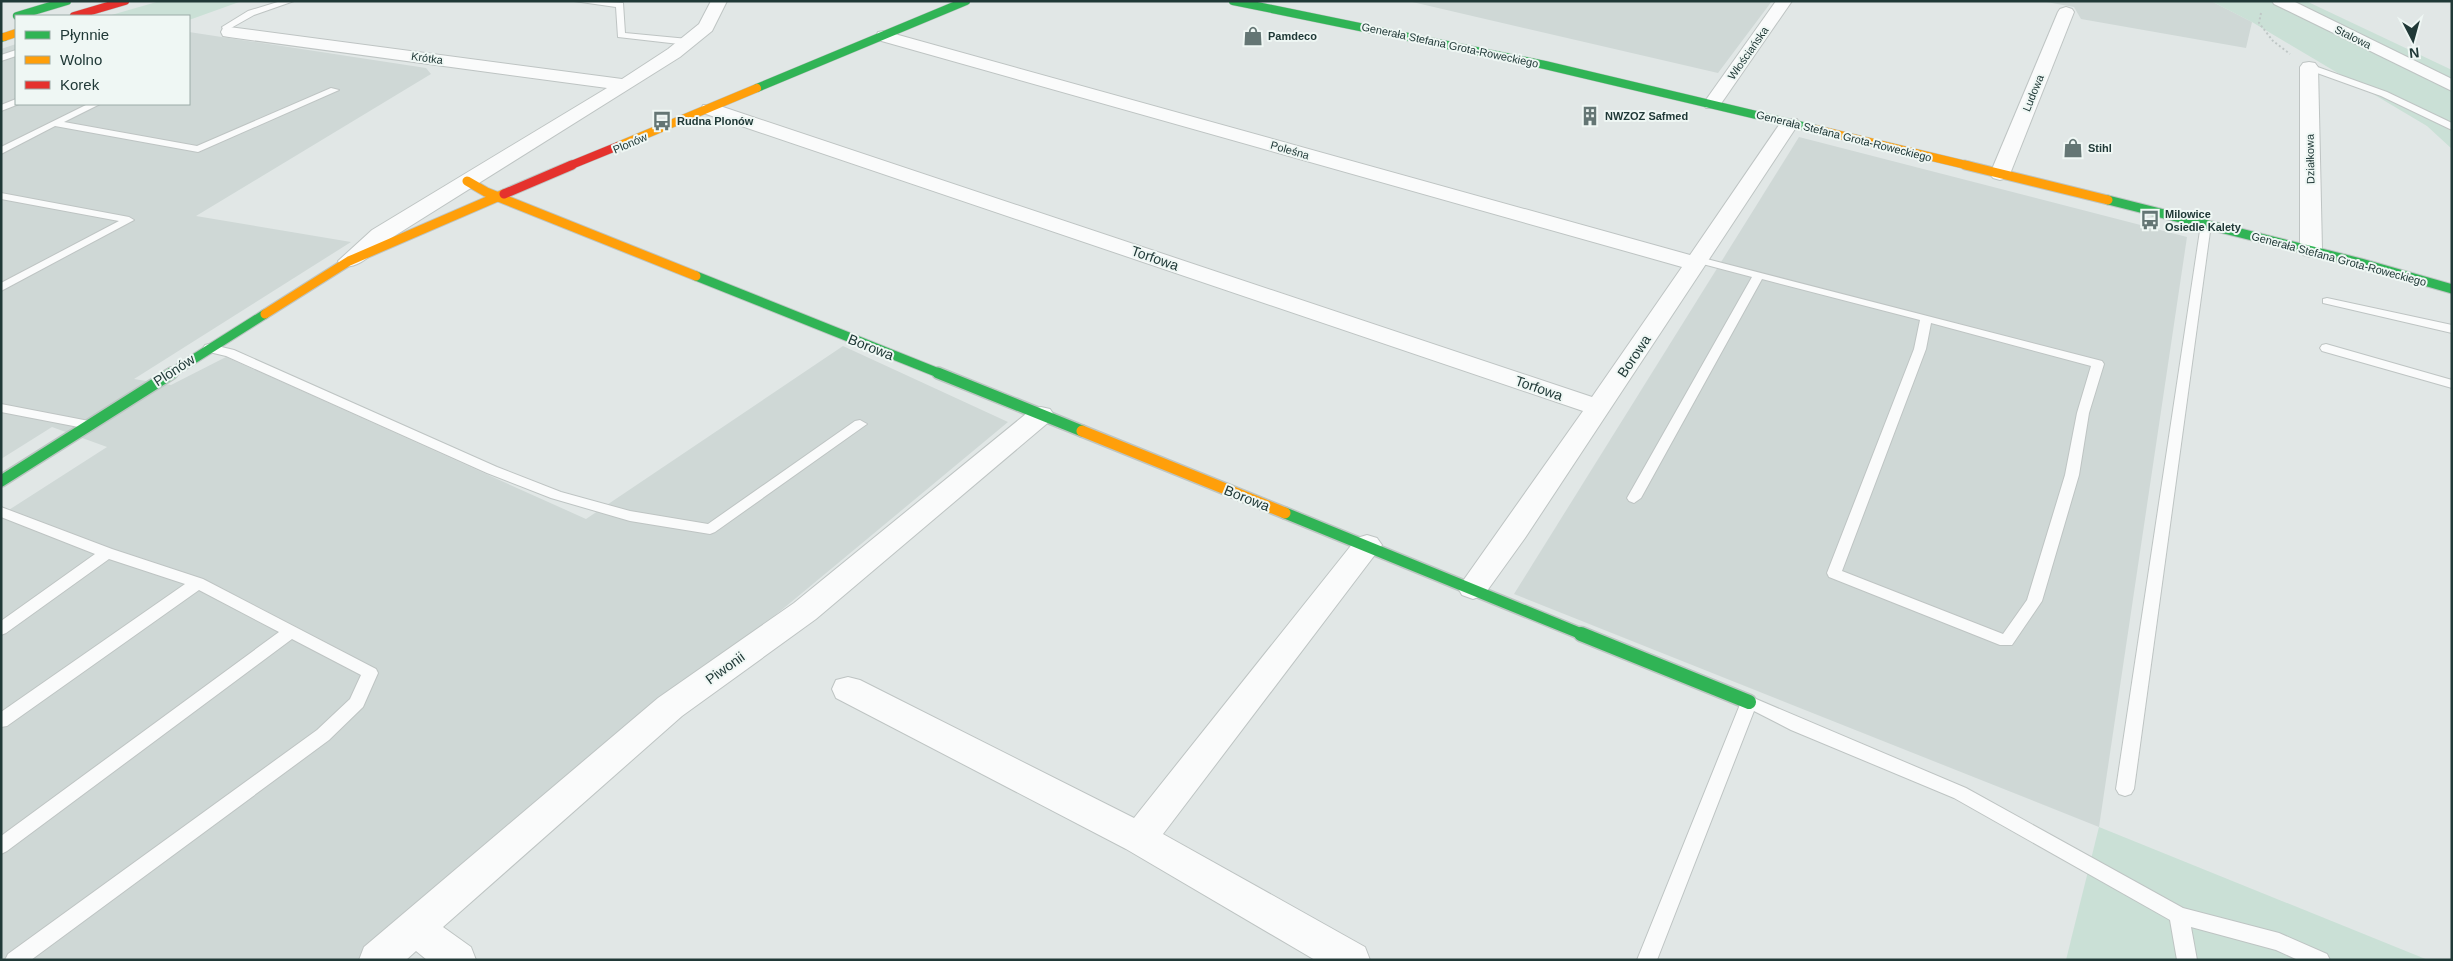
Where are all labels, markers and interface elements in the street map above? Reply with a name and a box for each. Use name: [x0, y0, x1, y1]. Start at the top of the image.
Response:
legend: [15, 15, 190, 105]
north arrow: [2388, 15, 2438, 65]
street label: Generała Stefana Grota-Roweckiego: [1361, 20, 1539, 70]
street label: Stalowa: [2333, 23, 2374, 51]
street label: Włościańska: [1725, 24, 1771, 82]
shop icon: Pamdeco: [1242, 25, 1264, 47]
text: Płynnie: [60, 26, 109, 43]
place label: Pamdeco: [1268, 30, 1317, 42]
text: N: [2408, 44, 2420, 61]
street label: Krótka: [410, 50, 444, 66]
text: Wolno: [60, 51, 102, 68]
street label: Ludowa: [2020, 72, 2046, 113]
text: Korek: [60, 76, 100, 93]
building icon: NWZOZ Safmed: [1579, 105, 1601, 127]
street label: Generała Stefana Grota-Roweckiego: [1755, 108, 1933, 164]
bus stop icon: Rudna Plonów: [651, 110, 673, 132]
place label: NWZOZ Safmed: [1605, 110, 1688, 122]
place label: Rudna Plonów: [677, 115, 754, 127]
street label: Plonów: [611, 130, 649, 156]
street label: Działkowa: [2304, 133, 2316, 184]
shop icon: Stihl: [2062, 137, 2084, 159]
street label: Poleśna: [1269, 139, 1312, 161]
place label: Stihl: [2088, 142, 2112, 154]
place label: Milowice Osiedle Kalety: [2165, 208, 2242, 233]
bus stop icon: Milowice Osiedle Kalety: [2139, 209, 2161, 231]
street label: Generała Stefana Grota-Roweckiego: [2250, 230, 2428, 288]
street label: Torfowa: [1129, 242, 1181, 274]
street label: Borowa: [846, 331, 896, 363]
street label: Borowa: [1614, 332, 1654, 380]
street label: Plonów: [150, 350, 198, 389]
street label: Torfowa: [1513, 372, 1565, 404]
street label: Borowa: [1222, 482, 1272, 514]
street label: Piwonii: [702, 648, 748, 688]

